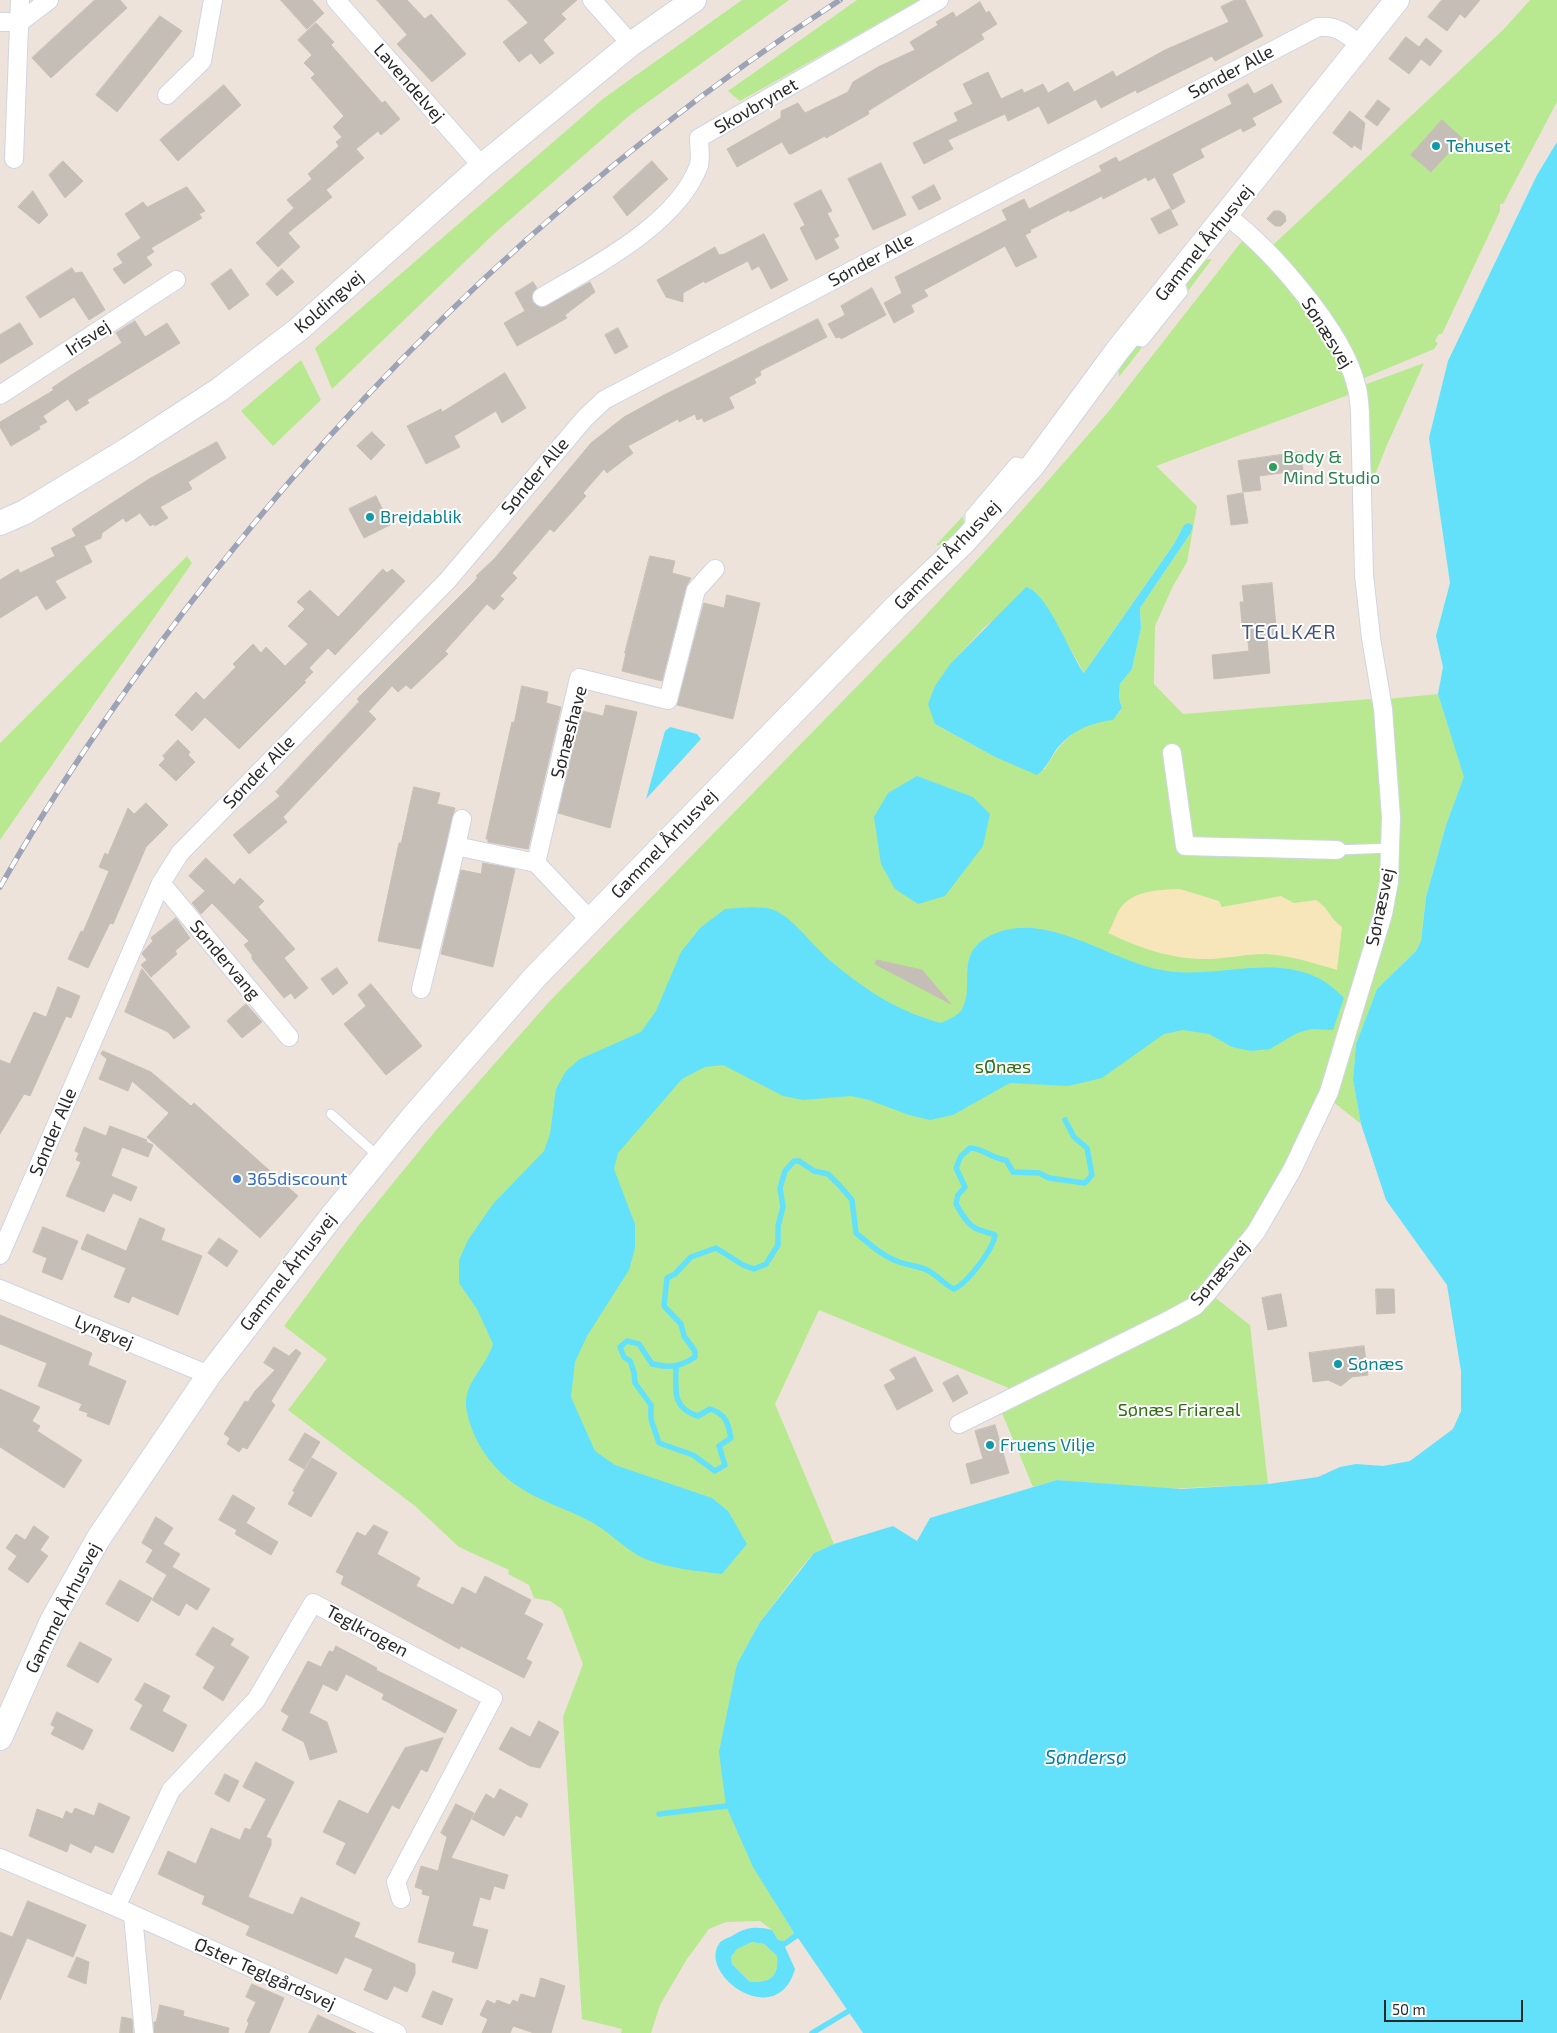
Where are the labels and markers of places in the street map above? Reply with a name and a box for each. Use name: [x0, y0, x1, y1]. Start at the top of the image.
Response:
place label: Tehuset: [1446, 135, 1510, 157]
marker: Tehuset: [1430, 140, 1442, 152]
place label: Body & Mind Studio: [1283, 446, 1380, 488]
marker: Body & Mind Studio: [1267, 461, 1279, 473]
place label: Brejdablik: [380, 506, 462, 528]
marker: Brejdablik: [364, 511, 376, 523]
place label: 365discount: [247, 1168, 347, 1190]
marker: 365discount: [231, 1173, 243, 1185]
place label: Sønæs: [1348, 1353, 1404, 1375]
marker: Sønæs: [1332, 1358, 1344, 1370]
place label: Fruens Vilje: [1000, 1434, 1095, 1456]
marker: Fruens Vilje: [984, 1439, 996, 1451]

